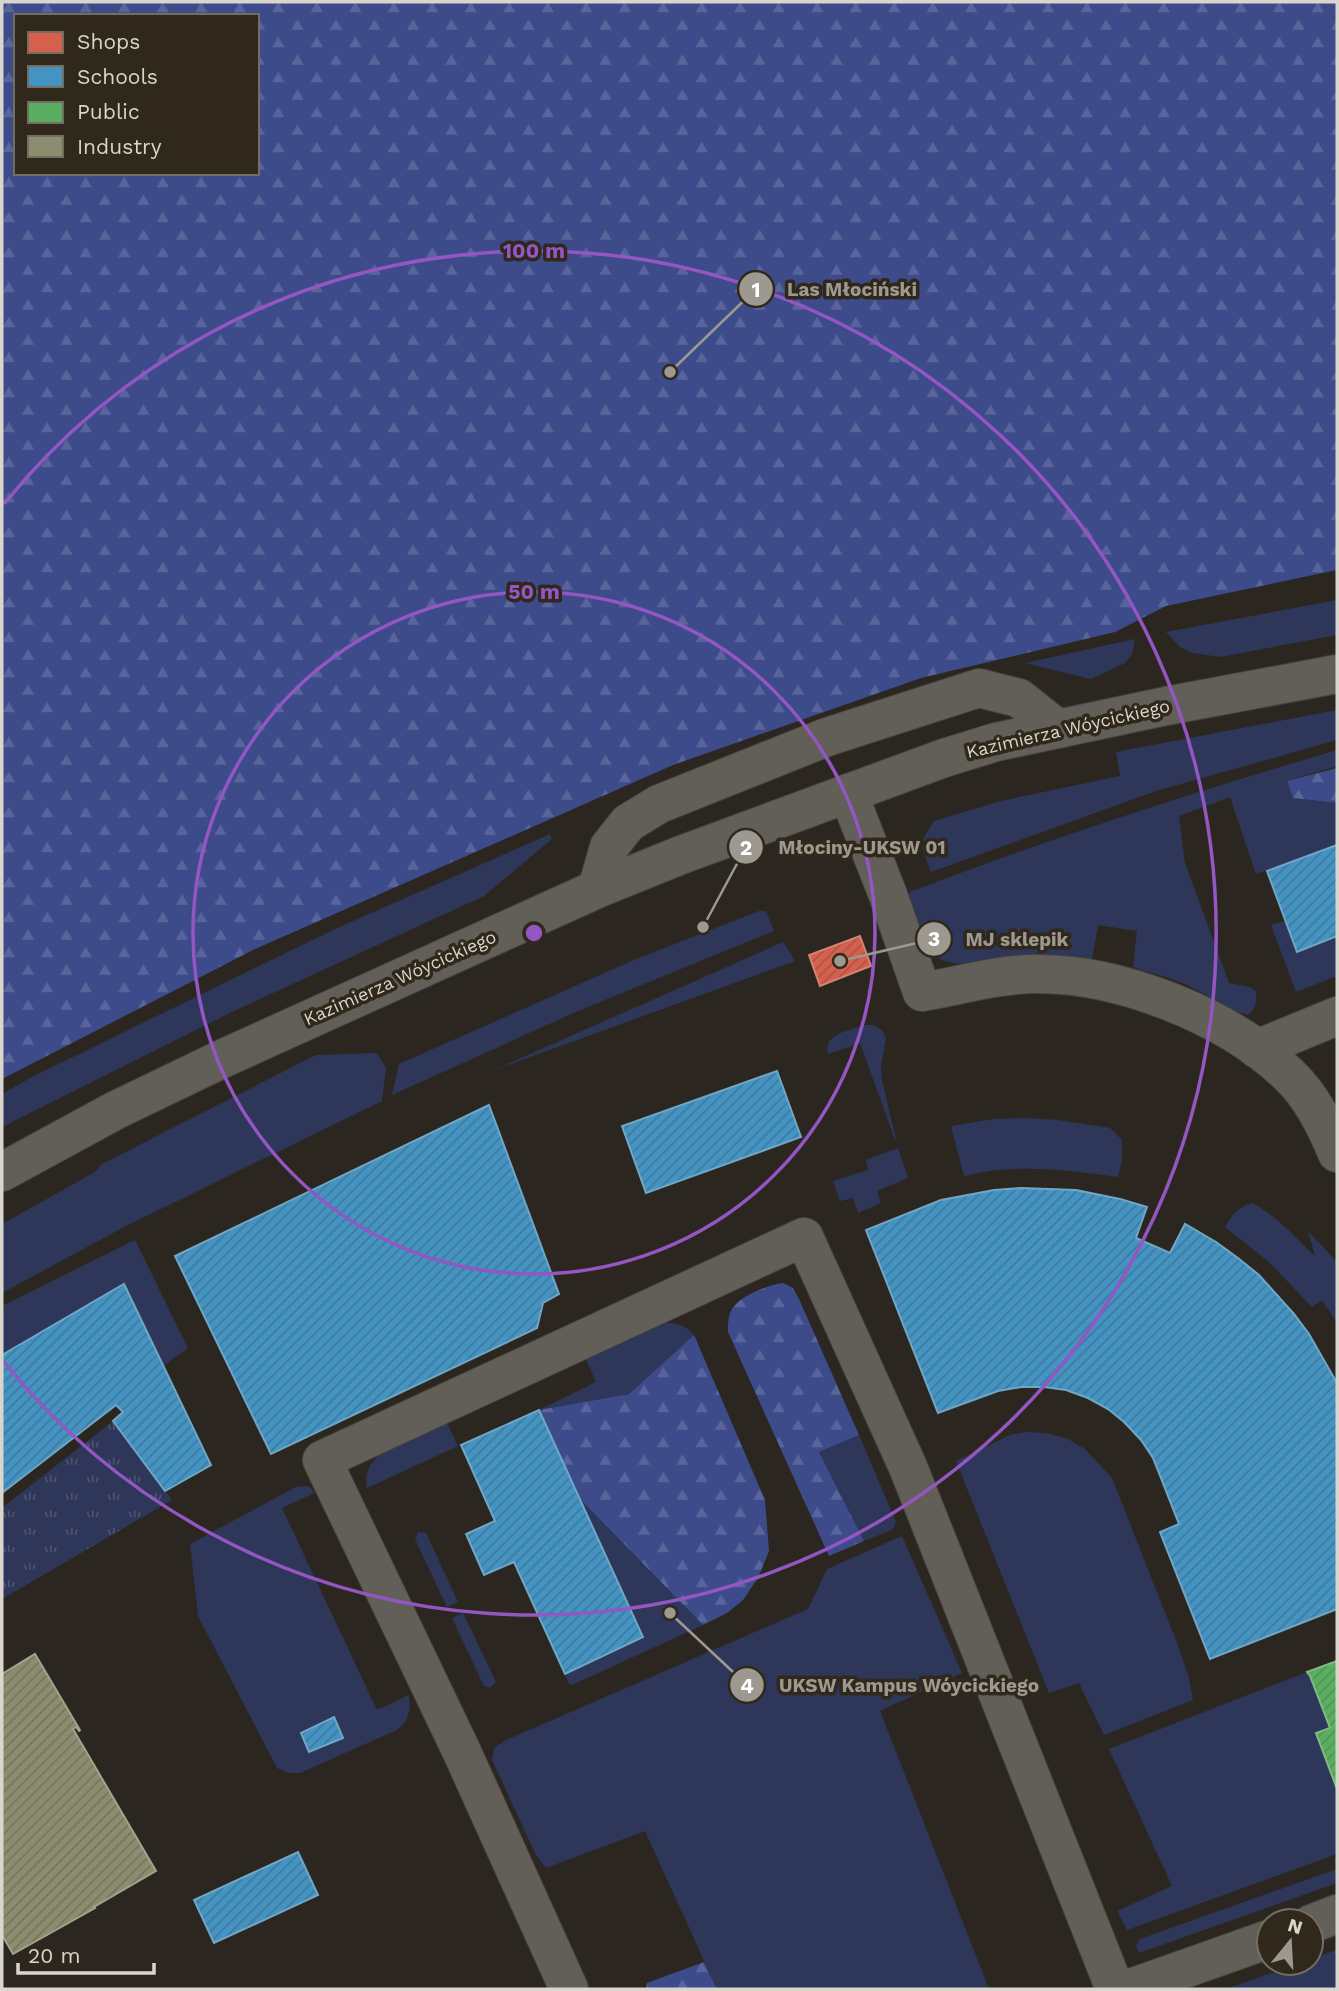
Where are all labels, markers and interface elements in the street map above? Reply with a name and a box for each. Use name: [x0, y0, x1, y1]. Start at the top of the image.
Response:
legend: [14, 14, 259, 175]
text: Shops: [77, 29, 140, 54]
text: Schools: [77, 64, 158, 89]
text: Public: [77, 99, 140, 124]
text: Industry: [77, 134, 162, 159]
text: 100 m: [503, 238, 565, 263]
callout: Las Młociński: [738, 269, 931, 309]
text: 1: [751, 277, 761, 302]
text: Las Młociński: [787, 278, 917, 301]
text: 50 m: [508, 579, 560, 604]
street label: Kazimierza Wóycickiego: [964, 695, 1172, 762]
callout: Młociny-UKSW 01: [729, 827, 959, 867]
text: 2: [740, 835, 752, 860]
text: Młociny-UKSW 01: [778, 836, 946, 859]
callout: MJ sklepik: [916, 919, 1082, 959]
centre of rings: [522, 921, 546, 945]
street label: Kazimierza Wóycickiego: [300, 926, 499, 1029]
text: 3: [928, 926, 940, 951]
text: MJ sklepik: [966, 928, 1069, 951]
callout: UKSW Kampus Wóycickiego: [729, 1665, 1053, 1705]
text: 4: [740, 1673, 754, 1698]
text: UKSW Kampus Wóycickiego: [779, 1674, 1039, 1697]
north arrow: [1255, 1907, 1325, 1977]
text: N: [1285, 1913, 1305, 1939]
scale bar: [18, 1932, 154, 1976]
text: 20 m: [28, 1943, 80, 1968]

